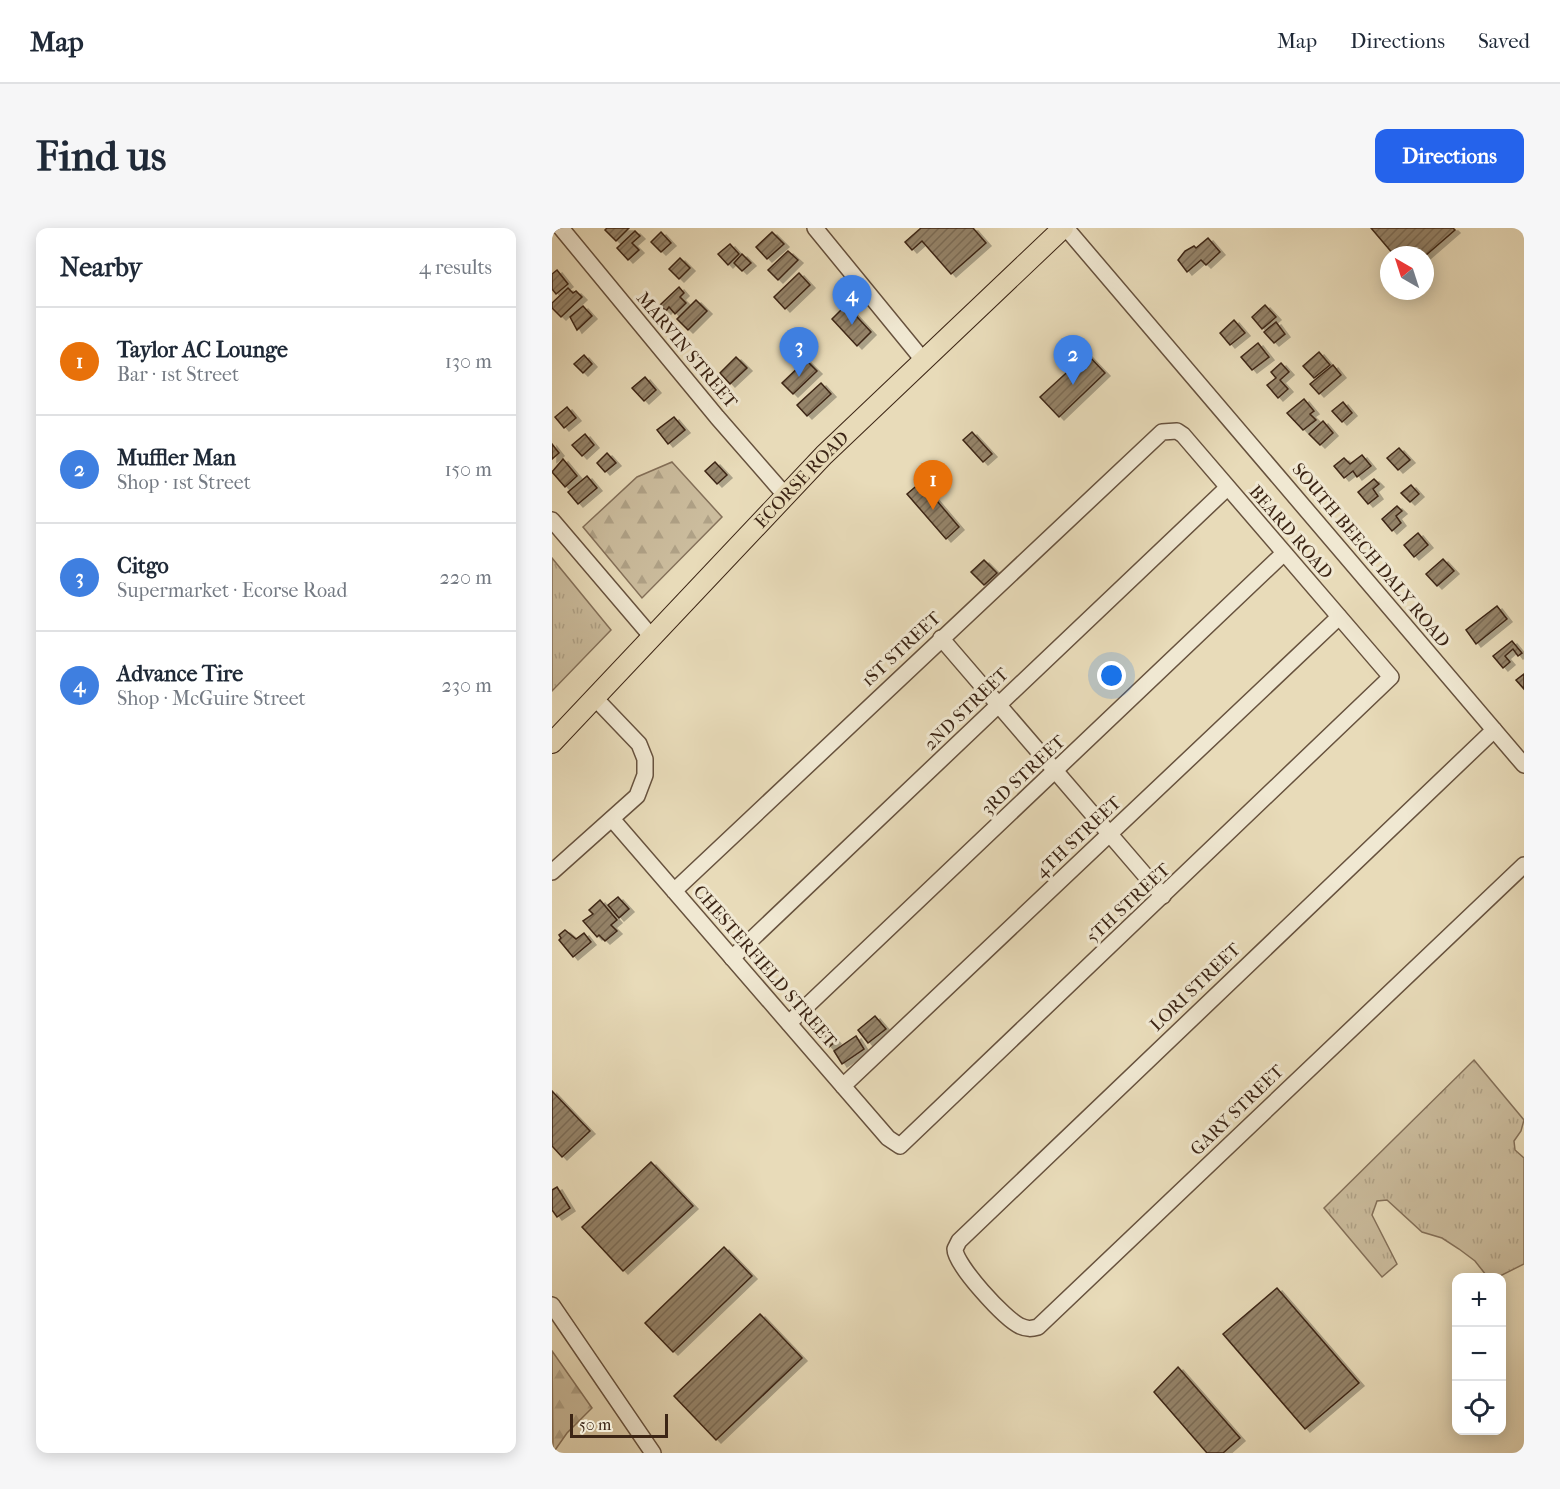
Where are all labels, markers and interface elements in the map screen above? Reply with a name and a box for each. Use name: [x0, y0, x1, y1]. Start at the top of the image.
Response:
text: Map: [30, 25, 84, 58]
text: Map: [1277, 29, 1317, 53]
text: Directions: [1350, 29, 1445, 53]
text: Saved: [1478, 29, 1530, 53]
button: Directions: [1375, 129, 1524, 183]
text: Find us: [36, 132, 166, 181]
north arrow: [1380, 246, 1434, 300]
text: Nearby: [60, 252, 142, 283]
text: 4 results: [419, 256, 492, 279]
pin: 4: [832, 276, 872, 325]
street label: MARVIN STREET: [632, 288, 742, 413]
pin: 3: [780, 328, 818, 377]
pin: 2: [1054, 336, 1092, 385]
text: Taylor AC Lounge: [117, 337, 288, 363]
text: 1: [76, 350, 83, 373]
text: 130 m: [445, 350, 492, 373]
text: Bar · 1st Street: [117, 363, 239, 386]
street label: ECORSE ROAD: [751, 427, 853, 533]
text: Muffler Man: [117, 445, 236, 471]
text: 2: [74, 458, 85, 481]
text: 150 m: [444, 458, 492, 481]
street label: SOUTH BEECH DALY ROAD: [1287, 459, 1454, 652]
pin: 1: [914, 460, 952, 510]
text: Shop · 1st Street: [117, 471, 251, 494]
street label: BEARD ROAD: [1244, 481, 1337, 583]
text: Citgo: [117, 553, 169, 579]
text: 3: [75, 566, 84, 589]
text: 220 m: [439, 566, 492, 589]
text: Supermarket · Ecorse Road: [117, 579, 347, 602]
street label: 1ST STREET: [857, 607, 946, 691]
text: Advance Tire: [117, 661, 243, 687]
your location: [1097, 661, 1126, 690]
street label: 2ND STREET: [920, 663, 1013, 755]
text: 4: [74, 674, 85, 697]
text: 230 m: [442, 674, 492, 697]
text: Shop · McGuire Street: [117, 687, 306, 710]
street label: 3RD STREET: [977, 731, 1070, 819]
street label: 4TH STREET: [1031, 792, 1126, 882]
street label: 5TH STREET: [1082, 859, 1175, 947]
street label: CHESTERFIELD STREET: [689, 881, 841, 1052]
street label: LORI STREET: [1146, 938, 1245, 1036]
street label: GARY STREET: [1186, 1060, 1289, 1160]
map controls: [1452, 1273, 1506, 1435]
button: +: [1452, 1273, 1506, 1327]
button: −: [1452, 1327, 1506, 1381]
button: locate: [1452, 1381, 1506, 1435]
scale bar: [570, 1411, 668, 1438]
text: 50 m: [579, 1415, 611, 1434]

